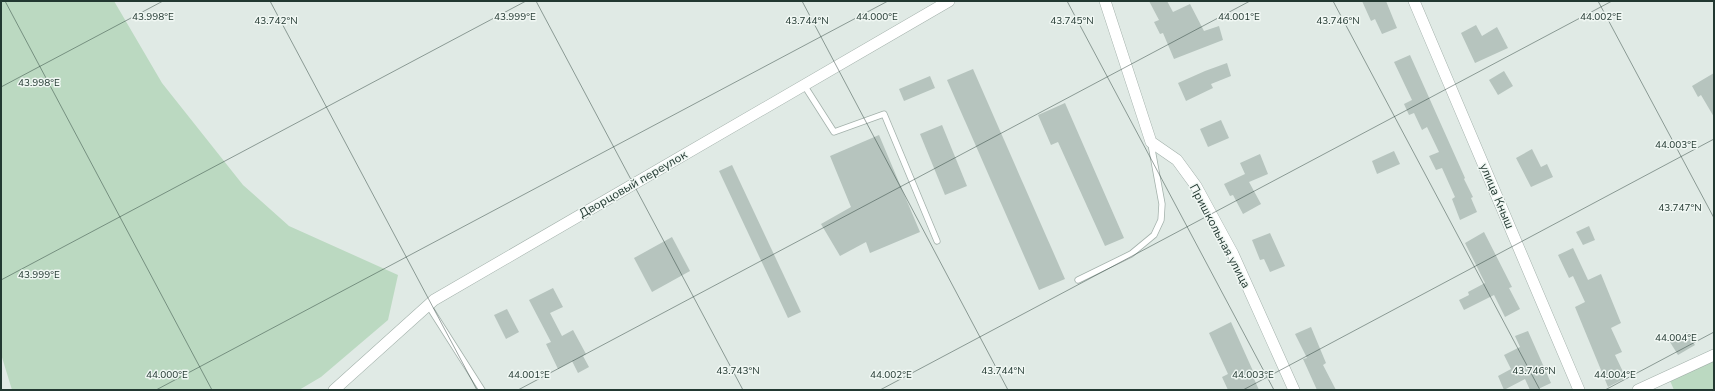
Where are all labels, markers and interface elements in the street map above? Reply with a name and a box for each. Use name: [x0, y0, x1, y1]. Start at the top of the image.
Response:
text: 43.998°E: [132, 10, 174, 24]
text: 43.999°E: [494, 10, 536, 24]
text: 44.000°E: [856, 10, 898, 24]
text: 44.001°E: [1218, 10, 1260, 24]
text: 44.002°E: [1580, 10, 1622, 24]
text: 43.742°N: [254, 14, 298, 28]
text: 43.744°N: [785, 14, 829, 28]
text: 43.745°N: [1050, 14, 1094, 28]
text: 43.746°N: [1316, 14, 1360, 28]
text: 43.998°E: [18, 76, 60, 90]
text: 44.003°E: [1655, 138, 1697, 152]
street label: Дворцовый переулок: [576, 146, 690, 221]
street label: улица Кныш: [1476, 161, 1518, 231]
street label: Пришкольная улица: [1186, 181, 1254, 291]
text: 43.747°N: [1658, 201, 1702, 215]
text: 43.999°E: [18, 268, 60, 282]
text: 44.004°E: [1655, 331, 1697, 345]
text: 43.743°N: [716, 364, 760, 378]
text: 43.744°N: [981, 364, 1025, 378]
text: 43.746°N: [1512, 364, 1556, 378]
text: 44.000°E: [146, 368, 188, 382]
text: 44.001°E: [508, 368, 550, 382]
text: 44.002°E: [870, 368, 912, 382]
text: 44.003°E: [1232, 368, 1274, 382]
text: 44.004°E: [1594, 368, 1636, 382]

